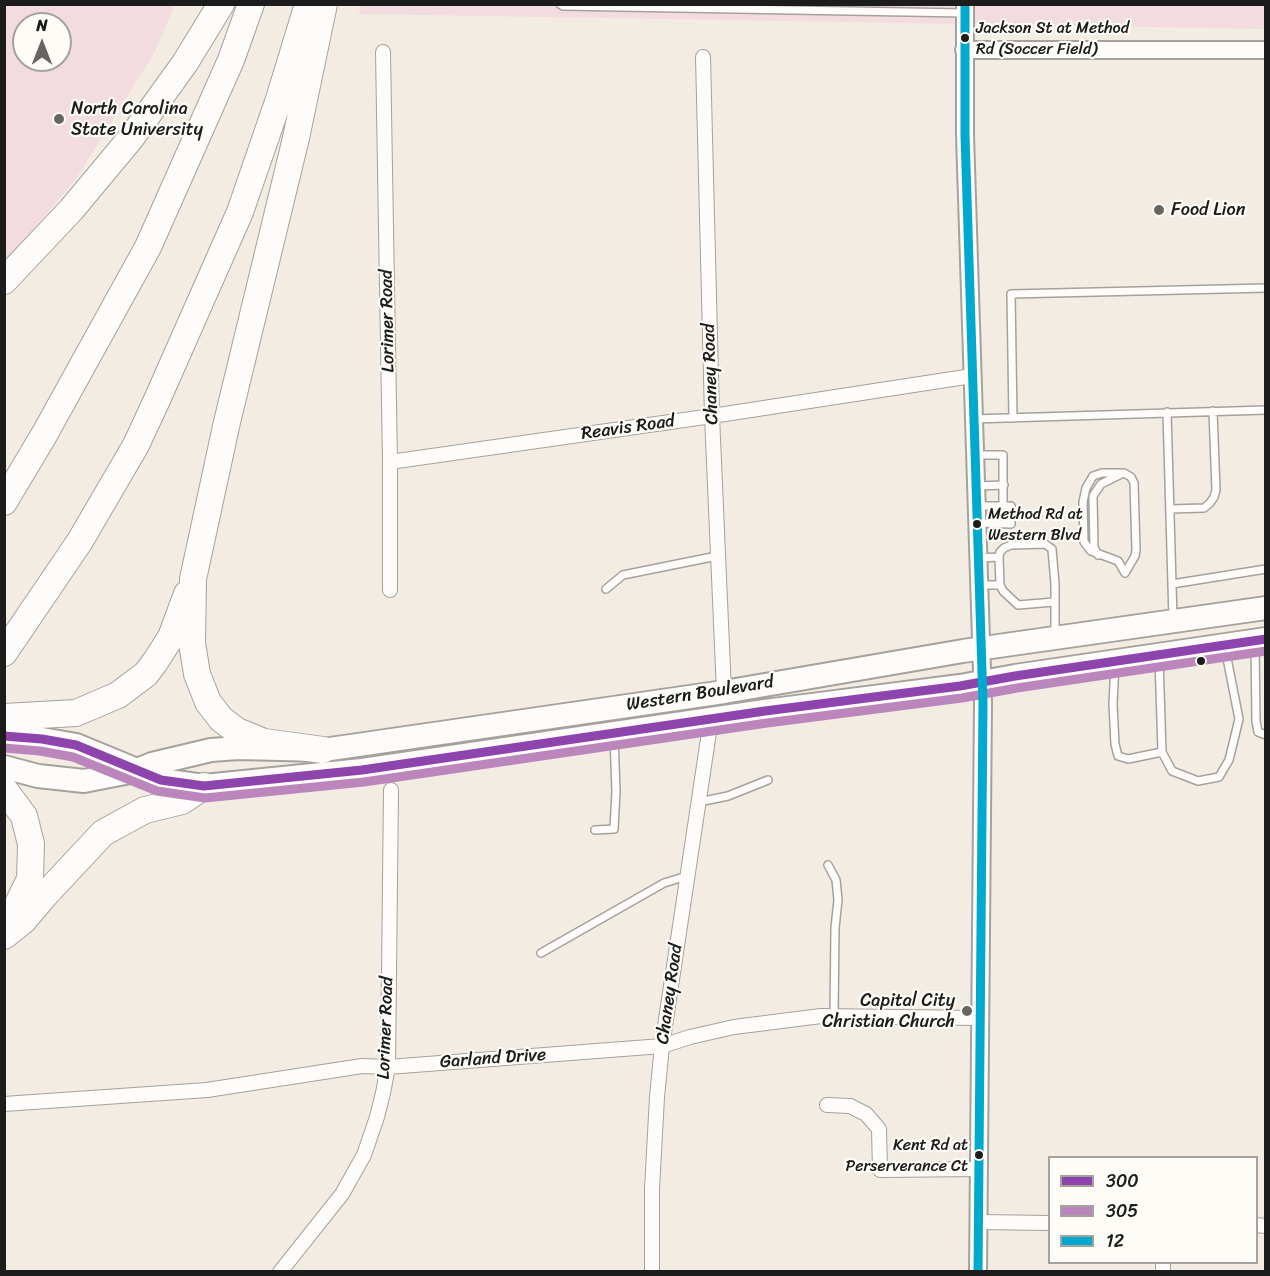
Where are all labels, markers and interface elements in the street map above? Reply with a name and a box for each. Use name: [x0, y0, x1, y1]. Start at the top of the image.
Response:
text: N: [36, 11, 48, 40]
north arrow: [12, 12, 72, 72]
place label: Jackson St at Method Rd (Soccer Field): [976, 19, 1129, 57]
marker: Jackson St at Method Rd (Soccer Field): [959, 32, 971, 44]
place label: North Carolina State University: [71, 98, 203, 140]
marker: North Carolina State University: [52, 112, 66, 126]
place label: Food Lion: [1171, 199, 1245, 221]
marker: Food Lion: [1152, 203, 1166, 217]
street label: Lorimer Road: [376, 269, 400, 373]
street label: Chaney Road: [698, 323, 724, 425]
street label: Reavis Road: [580, 411, 676, 445]
place label: Method Rd at Western Blvd: [988, 505, 1083, 543]
marker: Method Rd at Western Blvd: [971, 518, 983, 530]
unlabelled marker: [1195, 655, 1207, 667]
street label: Western Boulevard: [625, 672, 775, 716]
street label: Chaney Road: [652, 942, 688, 1046]
street label: Lorimer Road: [373, 976, 399, 1080]
place label: Capital City Christian Church: [822, 990, 955, 1032]
marker: Capital City Christian Church: [960, 1004, 974, 1018]
street label: Garland Drive: [439, 1045, 547, 1073]
place label: Kent Rd at Perserverance Ct: [846, 1136, 968, 1174]
marker: Kent Rd at Perserverance Ct: [973, 1149, 985, 1161]
legend: [1048, 1156, 1258, 1264]
text: 300: [1106, 1165, 1139, 1197]
text: 305: [1106, 1195, 1138, 1227]
text: 12: [1106, 1225, 1124, 1257]

